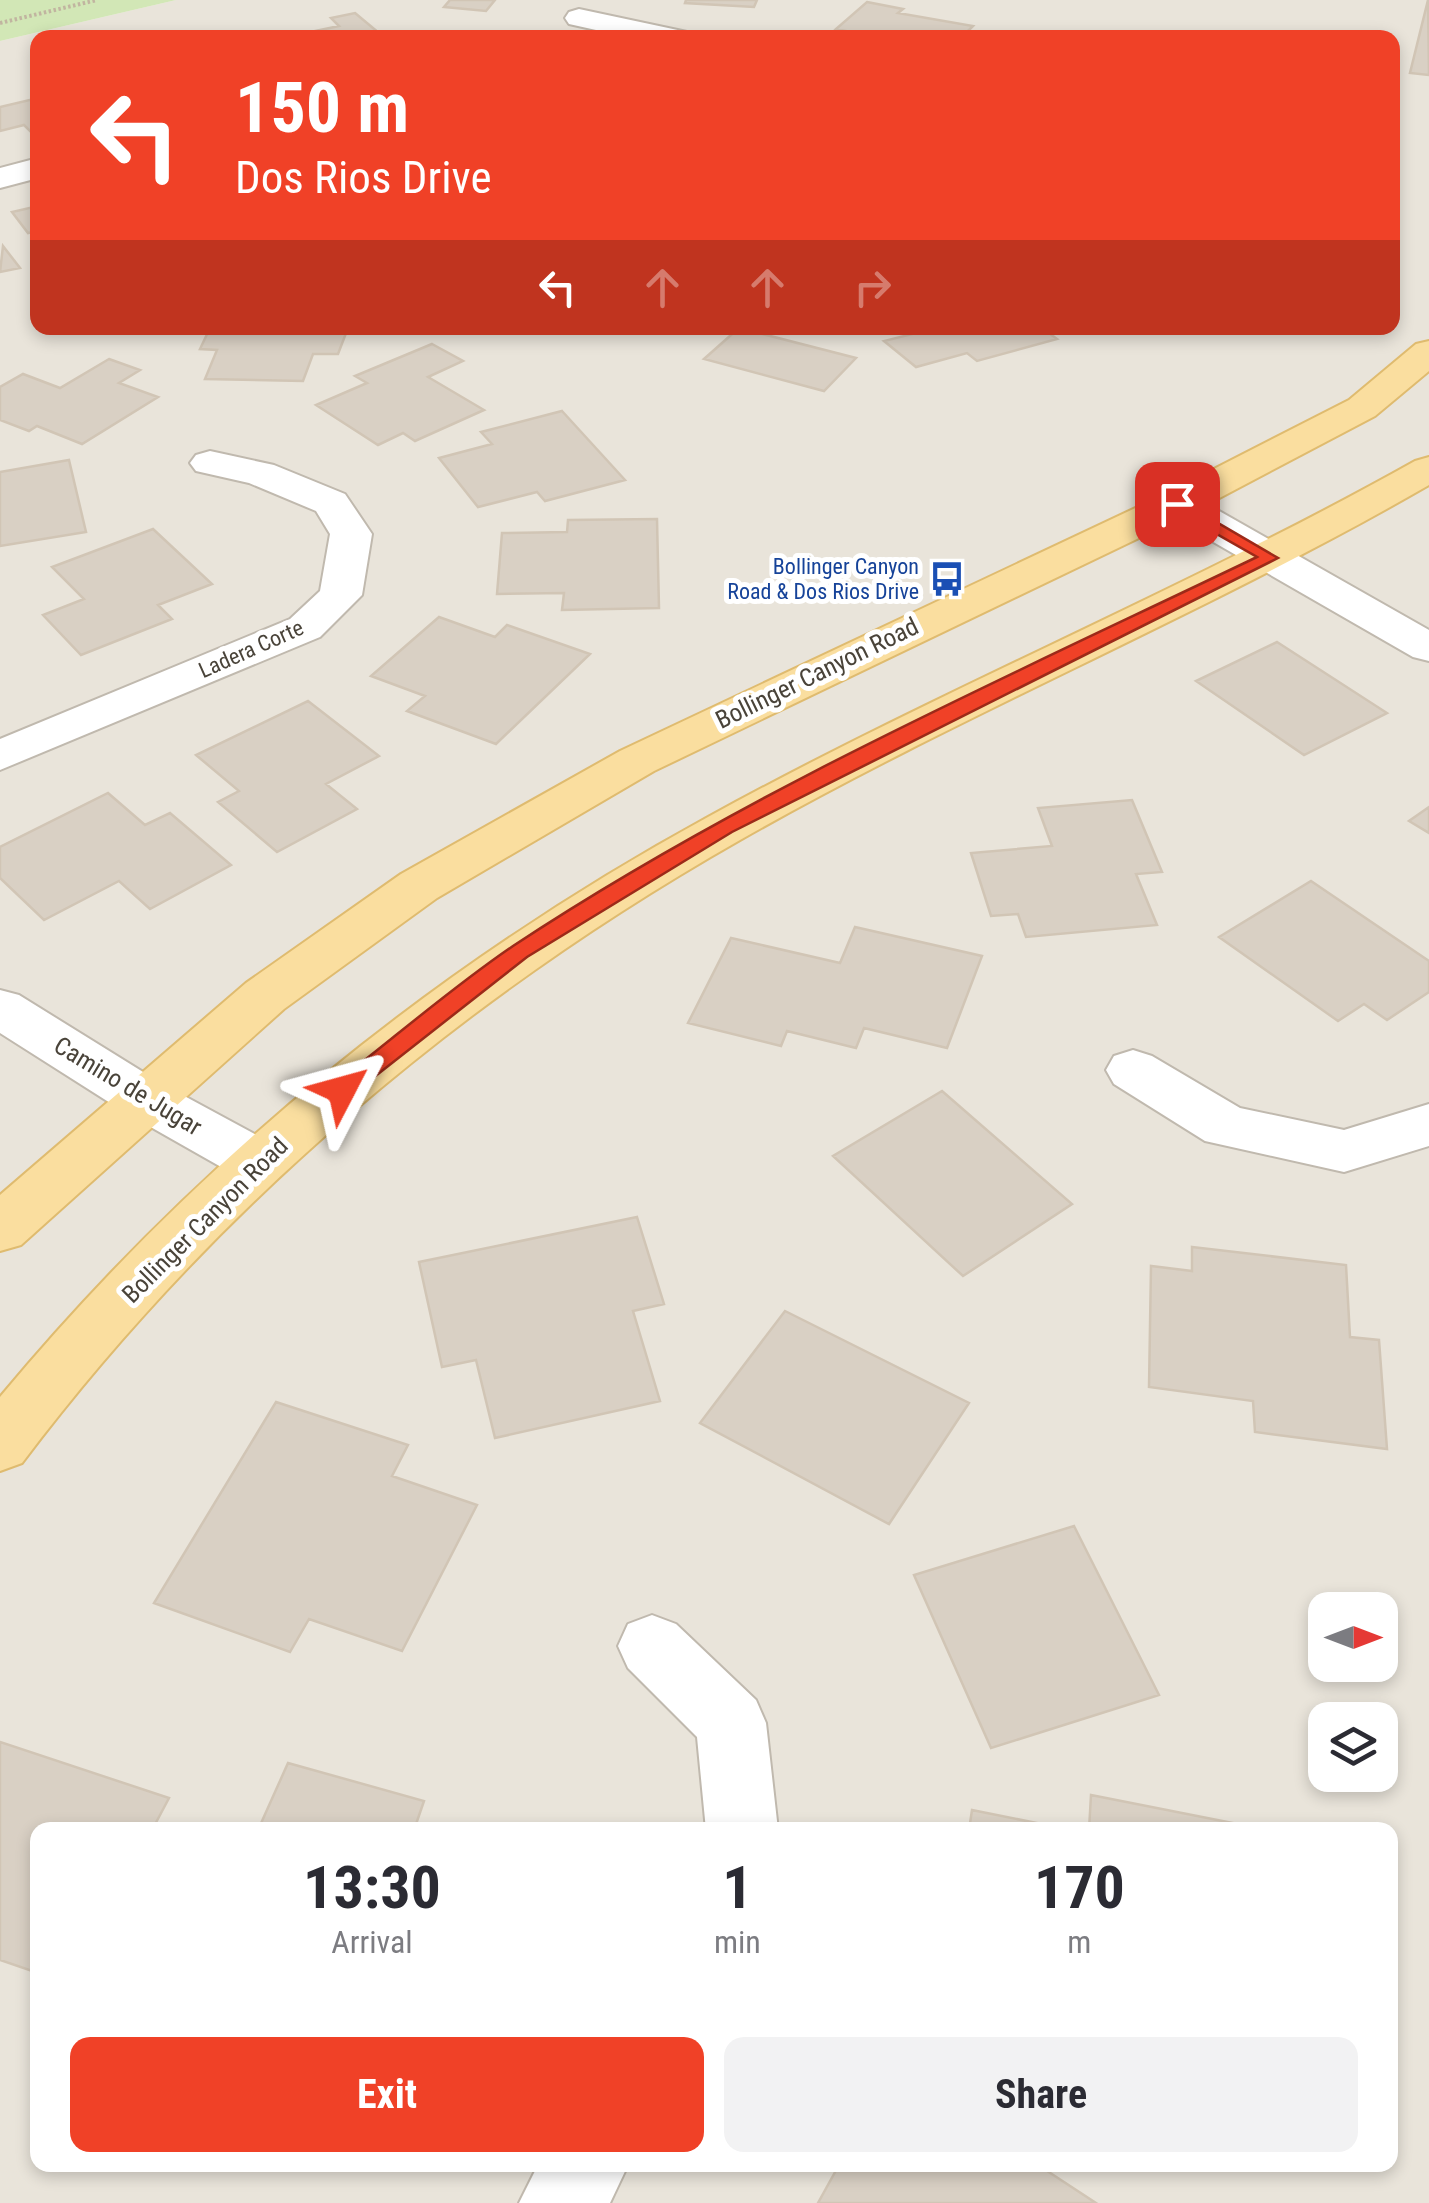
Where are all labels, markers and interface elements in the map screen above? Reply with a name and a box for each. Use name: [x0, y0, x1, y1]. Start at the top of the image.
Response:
text: 150 m: [235, 67, 409, 149]
icon: left: [70, 70, 200, 200]
text: Dos Rios Drive: [235, 151, 492, 204]
icon: left: [530, 260, 585, 315]
icon: ahead: [635, 260, 690, 315]
icon: ahead: [740, 260, 795, 315]
icon: right: [845, 260, 900, 315]
pin: [1135, 462, 1220, 547]
icon: arrive: [1150, 477, 1205, 532]
place label: Bollinger Canyon Road & Dos Rios Drive: [727, 554, 919, 604]
bus stop icon: Bollinger Canyon Road & Dos Rios Drive: [928, 560, 966, 598]
street label: Bollinger Canyon Road: [711, 611, 923, 735]
street label: Ladera Corte: [195, 615, 307, 683]
street label: Camino de Jugar: [49, 1031, 207, 1142]
position arrow: [290, 1038, 394, 1142]
street label: Bollinger Canyon Road: [116, 1131, 294, 1309]
north arrow: [1308, 1592, 1398, 1682]
map controls: [1308, 1592, 1398, 1792]
button: layers: [1308, 1702, 1398, 1792]
text: 13:30: [303, 1852, 441, 1923]
text: 1: [722, 1852, 753, 1923]
text: 170: [1034, 1852, 1125, 1923]
text: Arrival: [331, 1923, 413, 1961]
text: min: [714, 1923, 761, 1961]
text: m: [1067, 1923, 1091, 1961]
button: Exit: [70, 2037, 704, 2152]
button: Share: [724, 2037, 1358, 2152]

